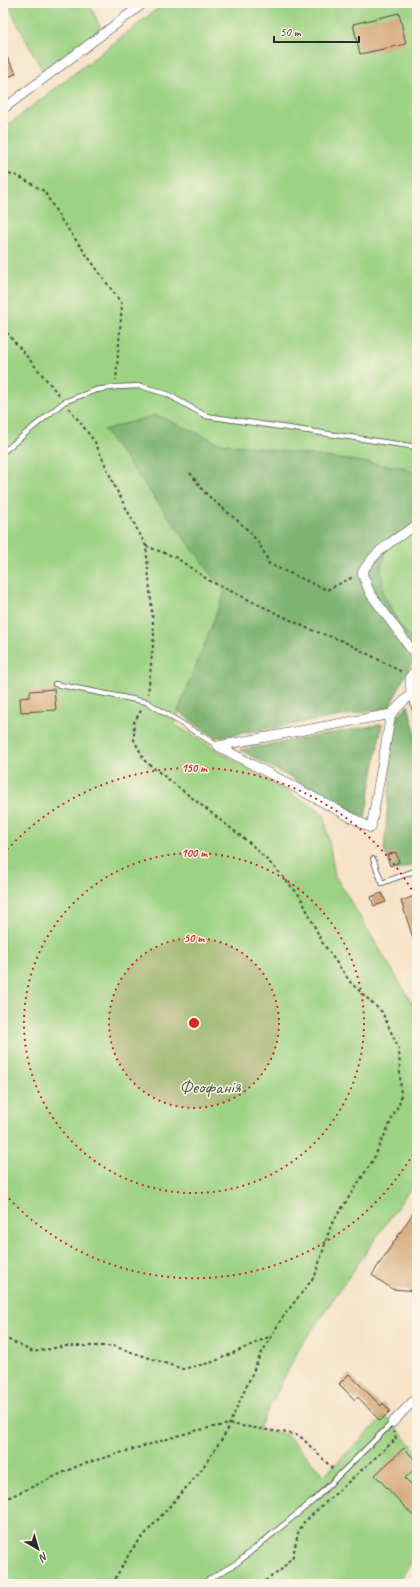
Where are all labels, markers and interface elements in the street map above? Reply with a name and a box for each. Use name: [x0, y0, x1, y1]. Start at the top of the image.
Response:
scale bar: [274, 18, 359, 44]
text: 50 m: [280, 24, 302, 40]
text: 150 m: [181, 760, 208, 776]
text: 100 m: [181, 845, 208, 861]
text: 50 m: [184, 930, 205, 946]
centre of rings: [187, 1016, 201, 1030]
park label: Феофанія: [179, 1075, 242, 1099]
north arrow: [18, 1529, 58, 1569]
text: N: [35, 1549, 51, 1566]

